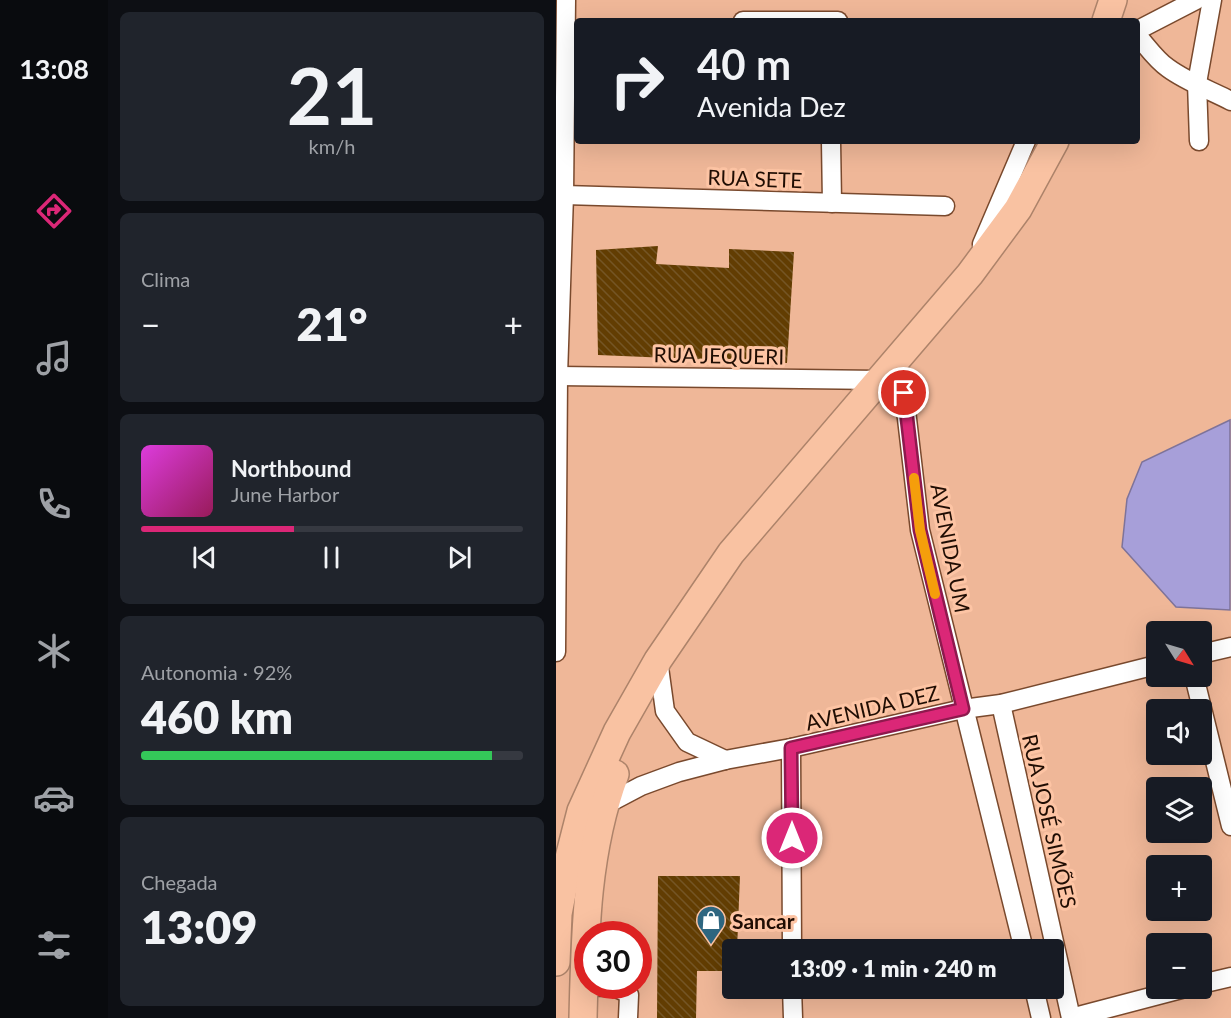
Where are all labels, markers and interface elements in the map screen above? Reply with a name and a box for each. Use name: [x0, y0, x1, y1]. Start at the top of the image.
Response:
text: 40 m: [697, 39, 791, 89]
icon: right: [598, 42, 676, 120]
text: 21: [287, 48, 377, 142]
text: 13:08: [19, 52, 89, 85]
text: Avenida Dez: [697, 90, 846, 123]
text: km/h: [309, 134, 355, 158]
street label: RUA SETE: [707, 164, 803, 192]
icon: directions: [33, 190, 75, 232]
text: Clima: [141, 267, 190, 291]
text: 21°: [297, 297, 367, 351]
text: −: [141, 304, 160, 344]
text: +: [504, 304, 523, 344]
icon: music: [33, 337, 75, 379]
street label: RUA JEQUERI: [654, 341, 784, 369]
pin: [878, 367, 929, 418]
icon: arrive: [887, 376, 920, 409]
text: Northbound: [231, 455, 351, 482]
street label: AVENIDA UM: [926, 481, 976, 615]
text: June Harbor: [231, 482, 339, 506]
icon: phone: [33, 483, 75, 525]
icon: previous: [188, 541, 221, 574]
icon: pause: [315, 541, 348, 574]
icon: next: [443, 541, 476, 574]
north arrow: [1146, 621, 1212, 687]
map controls: [1146, 621, 1212, 999]
icon: climate: [33, 630, 75, 672]
text: Autonomia · 92%: [141, 660, 292, 684]
street label: AVENIDA DEZ: [803, 679, 941, 735]
text: 460 km: [141, 690, 293, 744]
button: sound: [1146, 699, 1212, 765]
street label: RUA JOSÉ SIMÕES: [1018, 731, 1082, 911]
icon: car: [33, 777, 75, 819]
button: layers: [1146, 777, 1212, 843]
position arrow: [760, 806, 824, 870]
button: +: [1146, 855, 1212, 921]
text: Chegada: [141, 870, 218, 894]
text: 13:09: [141, 900, 257, 954]
shop icon: Sancar: [695, 904, 727, 946]
place label: Sancar: [732, 908, 795, 933]
speed limit sign: 30: [574, 921, 652, 999]
icon: filters: [33, 924, 75, 966]
button: −: [1146, 933, 1212, 999]
text: 13:09 · 1 min · 240 m: [790, 955, 996, 982]

